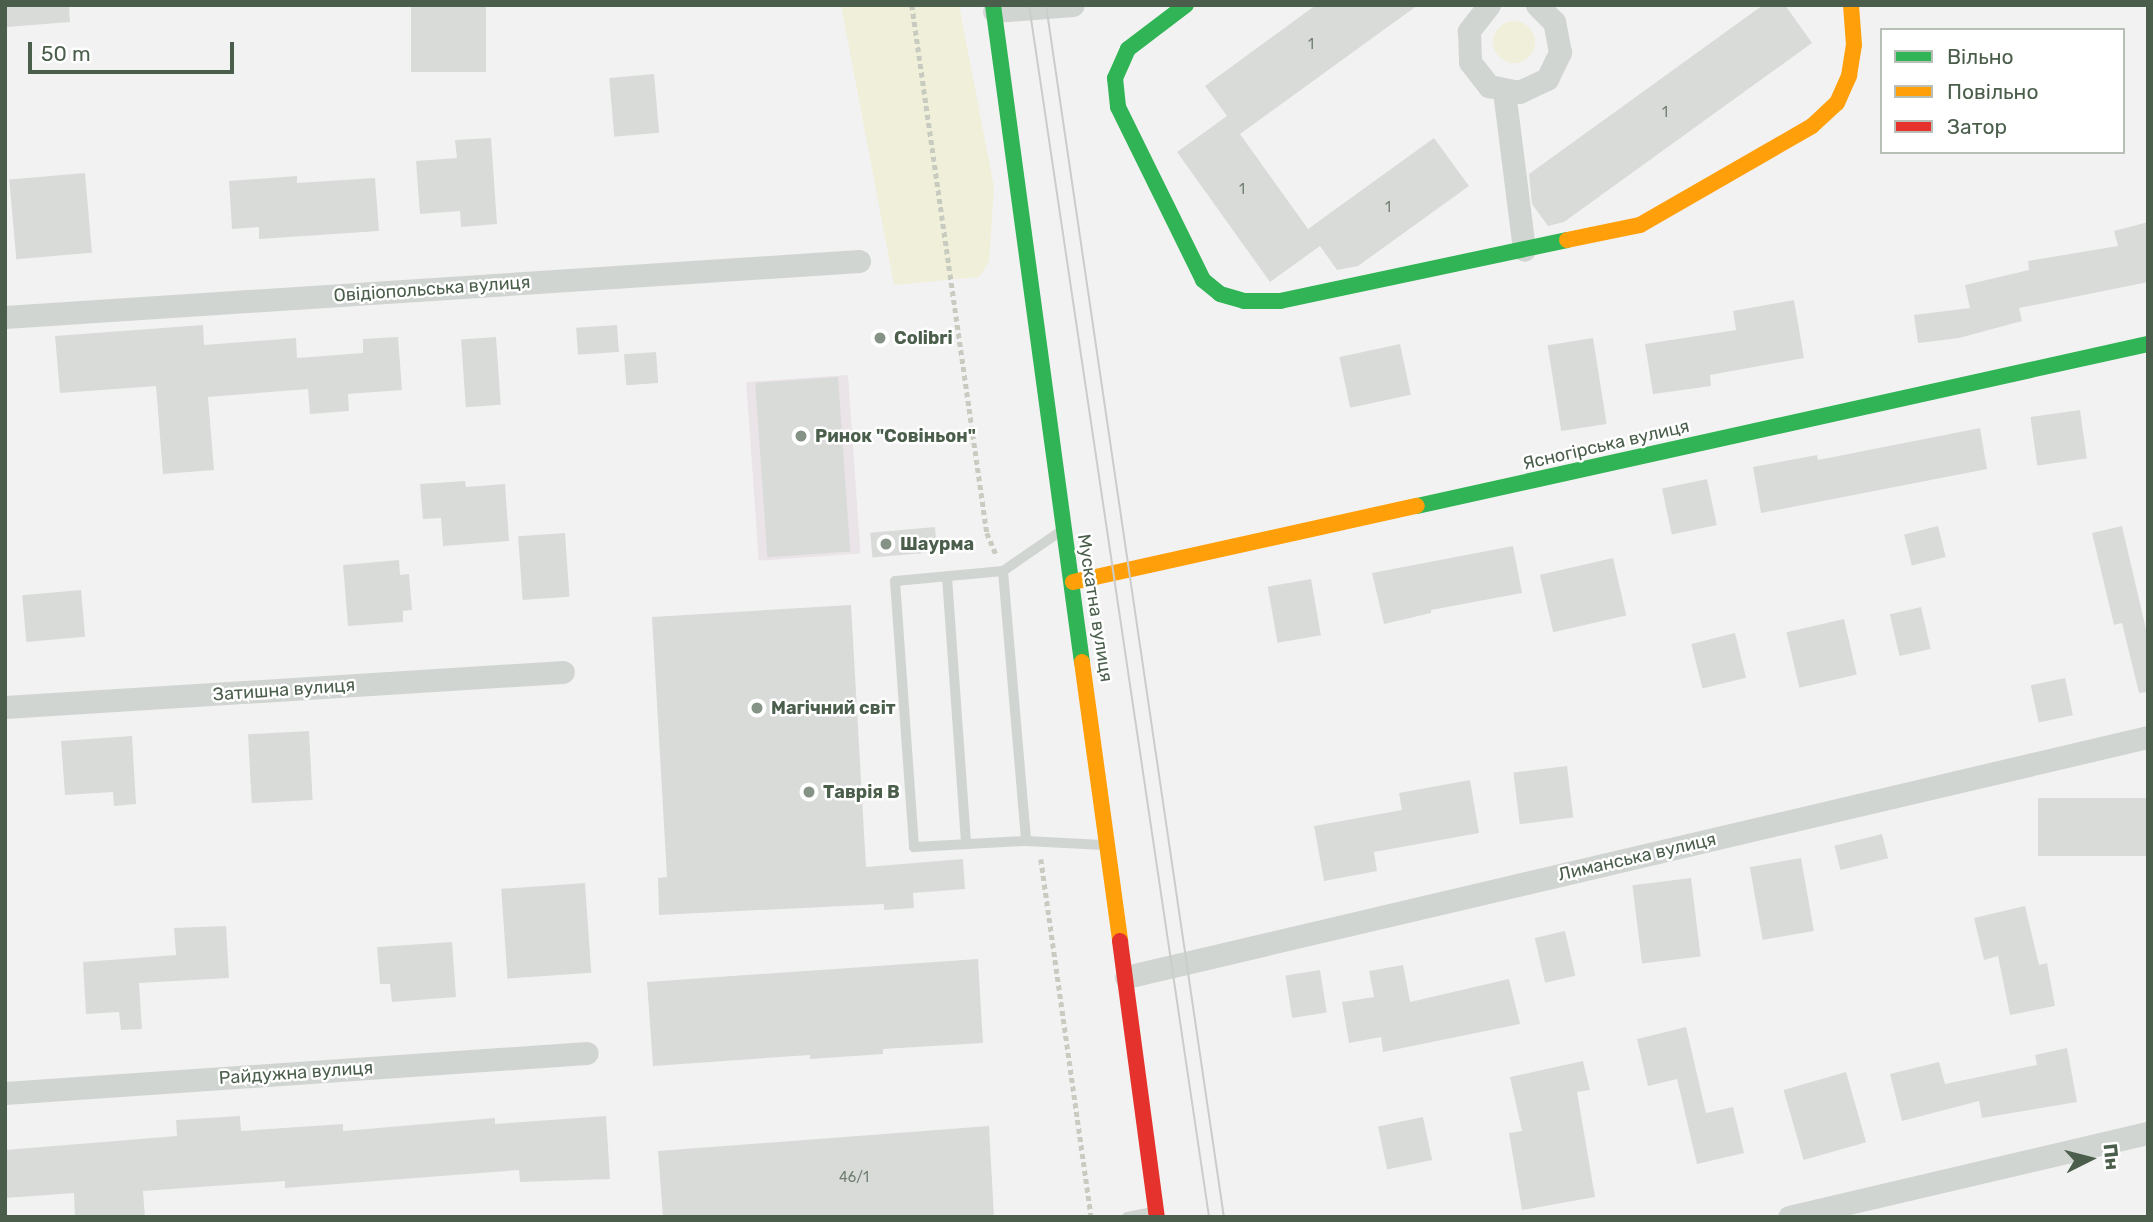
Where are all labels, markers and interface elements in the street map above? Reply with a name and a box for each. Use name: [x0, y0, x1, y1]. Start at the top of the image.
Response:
scale bar: [32, 28, 238, 72]
legend: [1880, 28, 2125, 154]
house number: 1: [1308, 37, 1314, 53]
text: 50 m: [41, 41, 91, 66]
text: Вільно: [1947, 44, 2014, 69]
text: Повільно: [1947, 79, 2038, 104]
house number: 1: [1662, 105, 1668, 121]
text: Затор: [1947, 114, 2007, 139]
house number: 1: [1239, 182, 1245, 198]
house number: 1: [1385, 200, 1391, 216]
street label: Овідіопольська вулиця: [333, 271, 531, 307]
place label: Colibri: [894, 327, 953, 349]
marker: Colibri: [872, 330, 888, 346]
street label: Ясногірська вулиця: [1520, 415, 1692, 475]
place label: Ринок "Совіньон": [815, 425, 976, 447]
marker: Ринок "Совіньон": [793, 428, 809, 444]
street label: Мускатна вулиця: [1073, 532, 1117, 684]
place label: Шаурма: [900, 533, 974, 555]
marker: Шаурма: [878, 536, 894, 552]
street label: Затишна вулиця: [212, 674, 356, 706]
place label: Магічний світ: [771, 697, 896, 719]
marker: Магічний світ: [749, 700, 765, 716]
place label: Таврія В: [823, 781, 900, 803]
marker: Таврія В: [801, 784, 817, 800]
street label: Лиманська вулиця: [1556, 828, 1718, 886]
street label: Райдужна вулиця: [218, 1057, 374, 1089]
north arrow: [2055, 1124, 2125, 1194]
text: Пн: [2099, 1142, 2124, 1171]
house number: 46/1: [839, 1170, 869, 1186]

